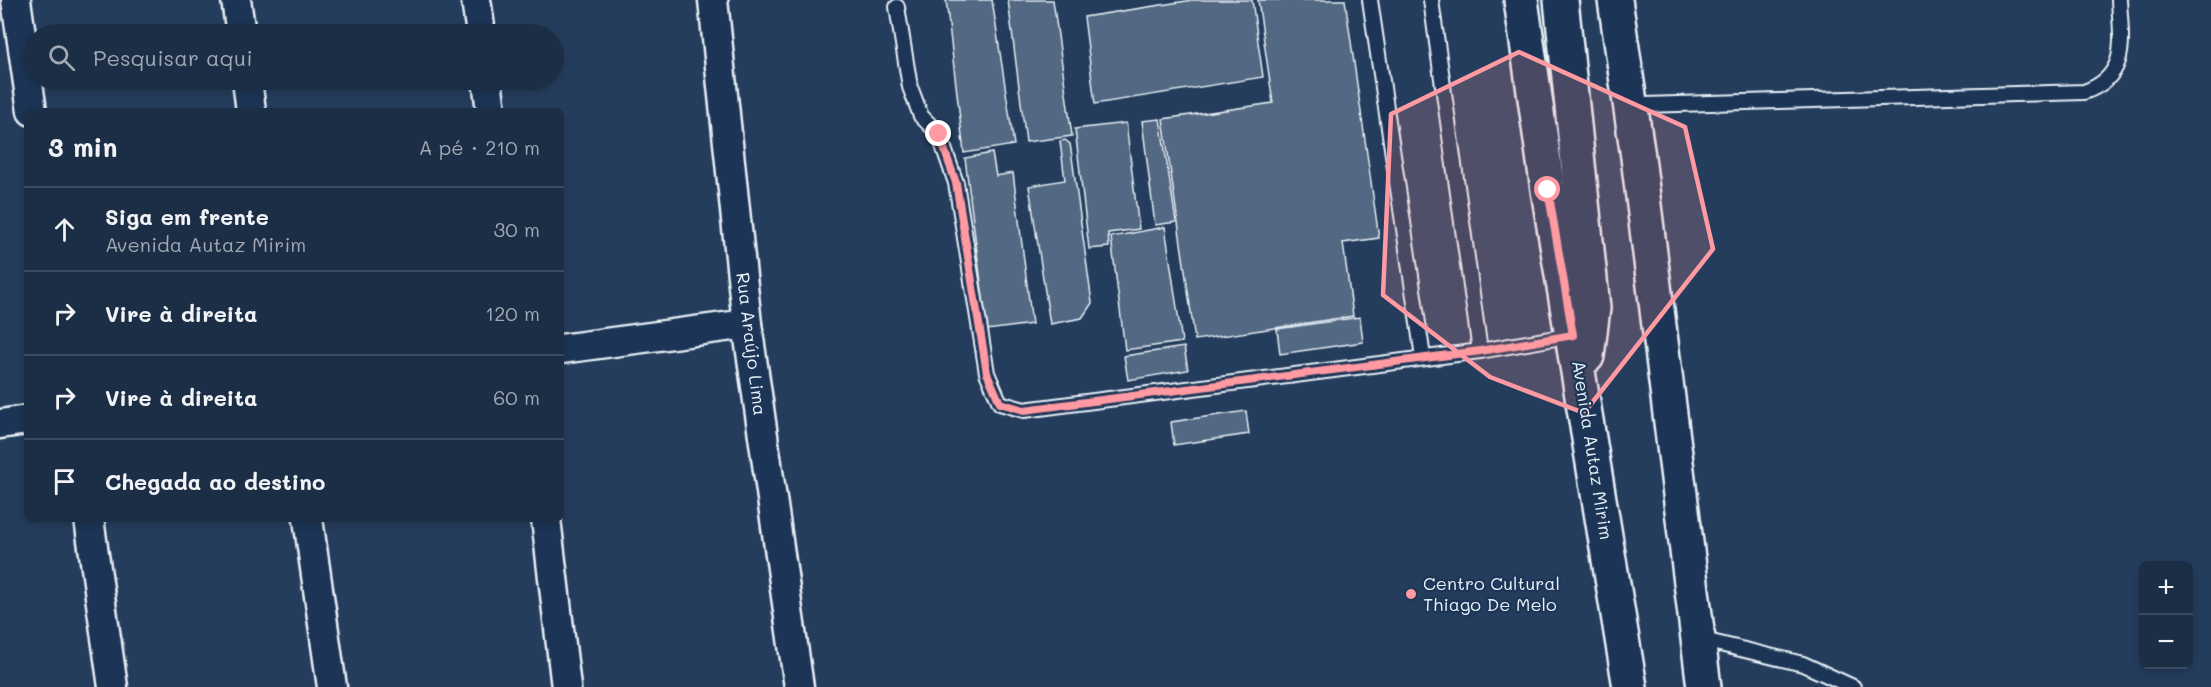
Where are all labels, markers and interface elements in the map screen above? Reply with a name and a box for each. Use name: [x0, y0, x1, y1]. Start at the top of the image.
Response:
search box: [24, 24, 564, 90]
icon: search: [45, 41, 78, 74]
text: Pesquisar aqui: [93, 43, 253, 72]
route end: [925, 120, 951, 146]
text: 3 min: [48, 130, 117, 164]
text: A pé · 210 m: [419, 134, 540, 160]
route start: [1534, 176, 1560, 202]
text: Siga em frente: [105, 202, 269, 231]
icon: ahead: [48, 213, 81, 246]
text: 30 m: [494, 216, 540, 242]
text: Avenida Autaz Mirim: [105, 231, 306, 257]
street label: Rua Araújo Lima: [731, 271, 773, 417]
icon: right: [48, 297, 81, 330]
text: Vire à direita: [105, 299, 258, 328]
text: 120 m: [485, 300, 540, 326]
street label: Avenida Autaz Mirim: [1567, 359, 1619, 541]
icon: right: [48, 381, 81, 414]
text: Vire à direita: [105, 383, 258, 412]
text: 60 m: [493, 384, 540, 410]
icon: arrive: [48, 465, 81, 498]
text: Chegada ao destino: [105, 467, 325, 496]
map controls: [2139, 561, 2193, 669]
button: +: [2139, 561, 2193, 615]
place label: Centro Cultural Thiago De Melo: [1423, 571, 1560, 616]
marker: Centro Cultural Thiago De Melo: [1404, 587, 1418, 601]
button: −: [2139, 615, 2193, 669]

